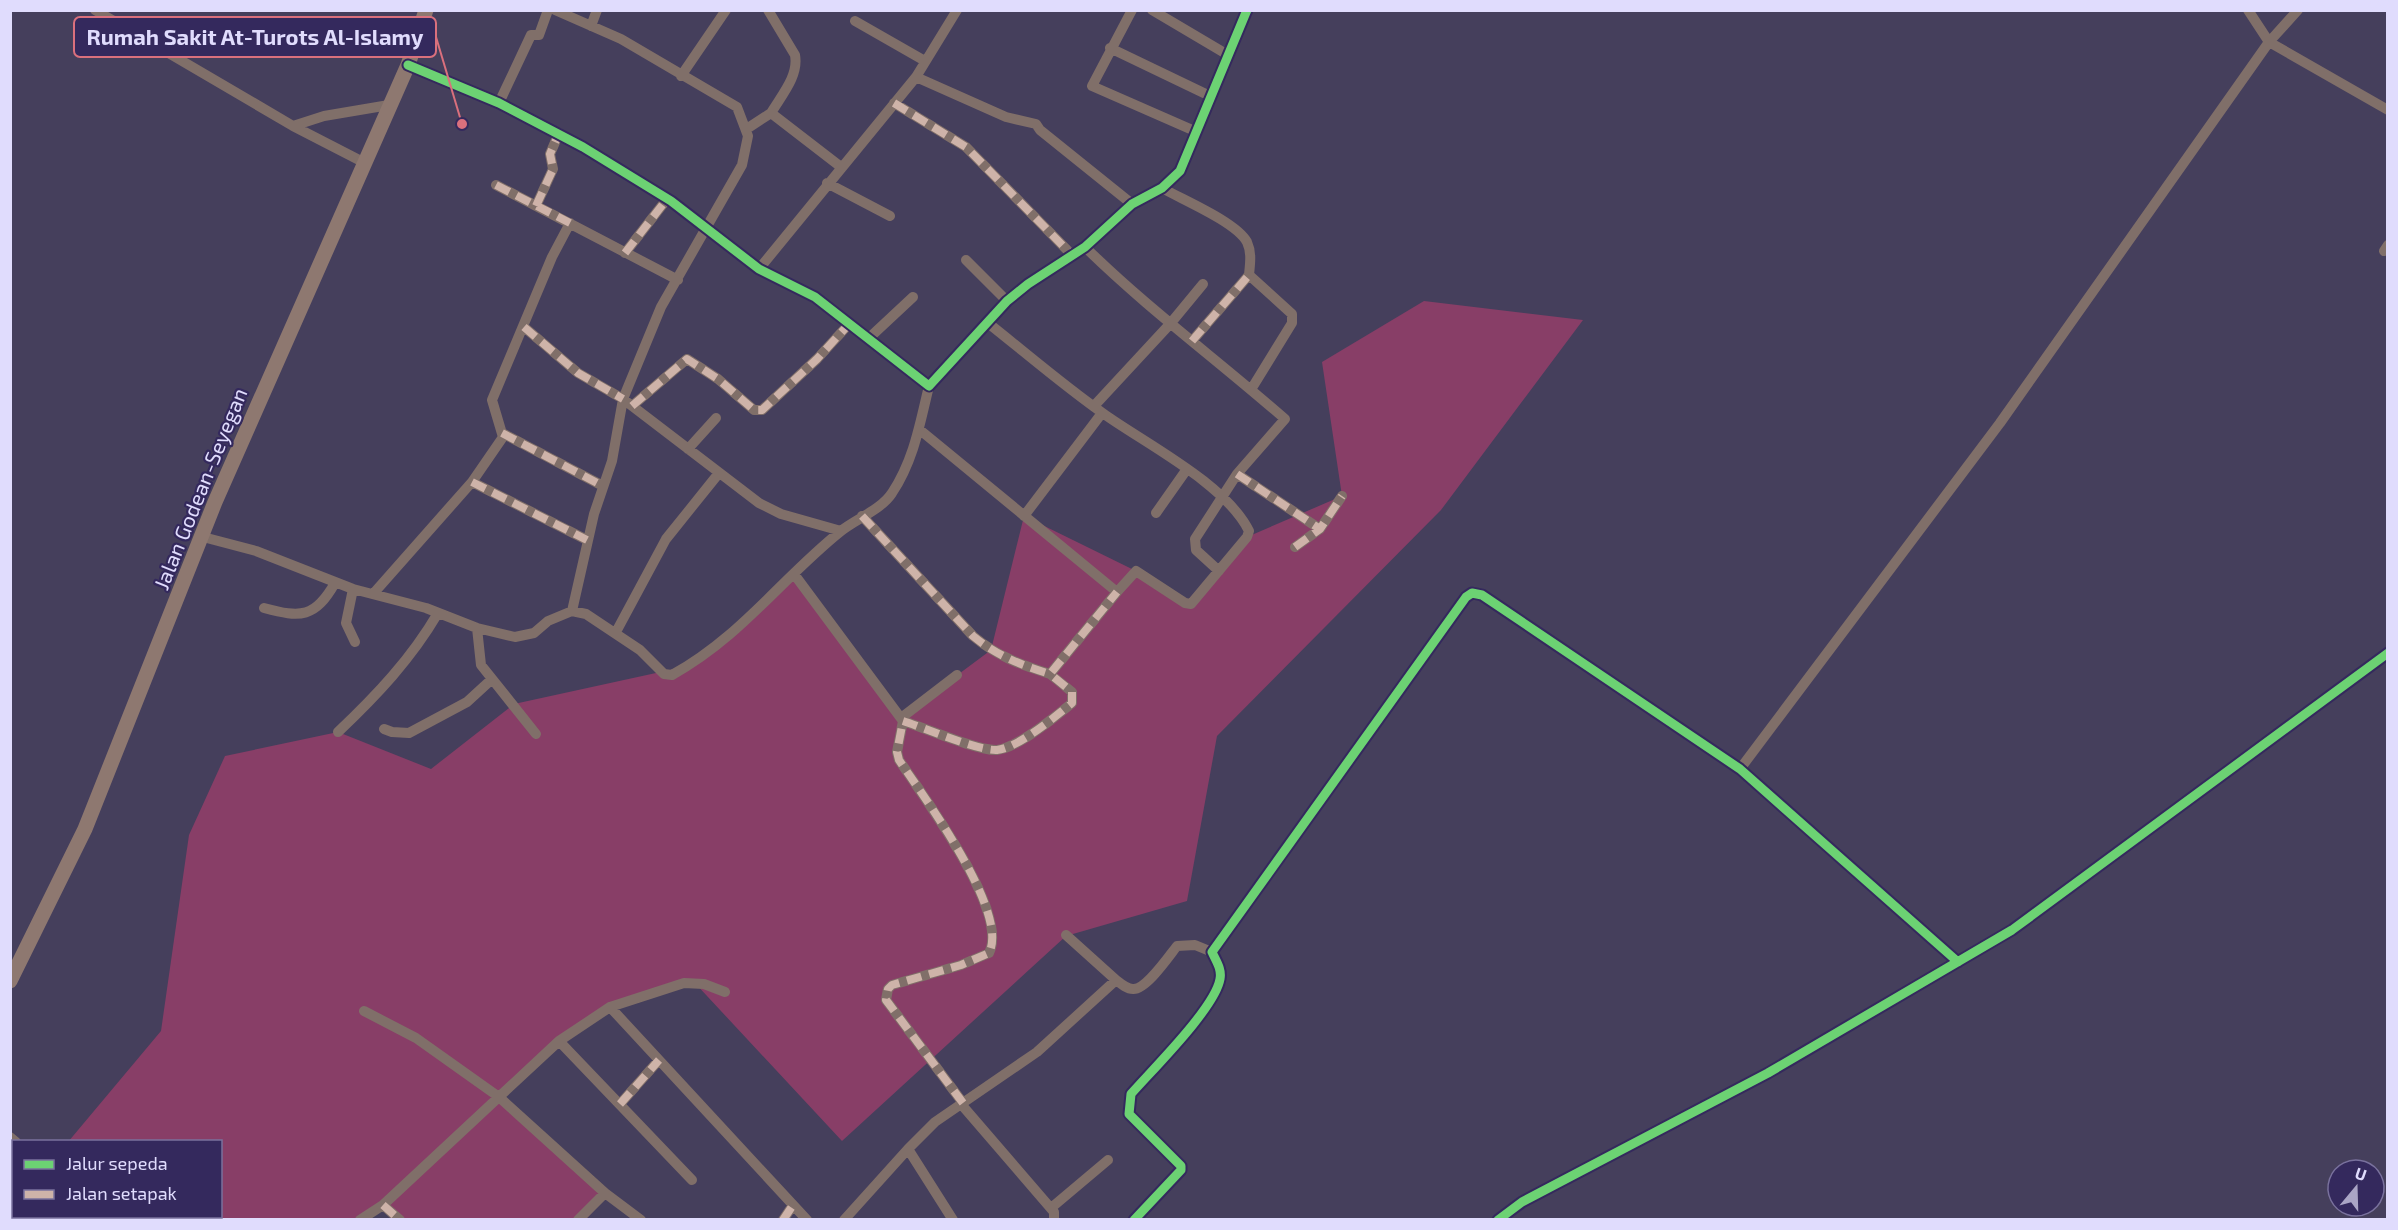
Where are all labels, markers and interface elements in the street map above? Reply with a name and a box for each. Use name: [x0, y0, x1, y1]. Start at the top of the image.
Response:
callout: Rumah Sakit At-Turots Al-Islamy: [74, 17, 436, 57]
text: Rumah Sakit At-Turots Al-Islamy: [87, 23, 424, 50]
street label: Jalan Godean-Seyegan: [148, 384, 252, 593]
legend: [12, 1140, 222, 1218]
text: Jalur sepeda: [66, 1152, 168, 1174]
north arrow: [2326, 1158, 2386, 1218]
text: U: [2353, 1163, 2369, 1184]
text: Jalan setapak: [66, 1182, 177, 1204]

